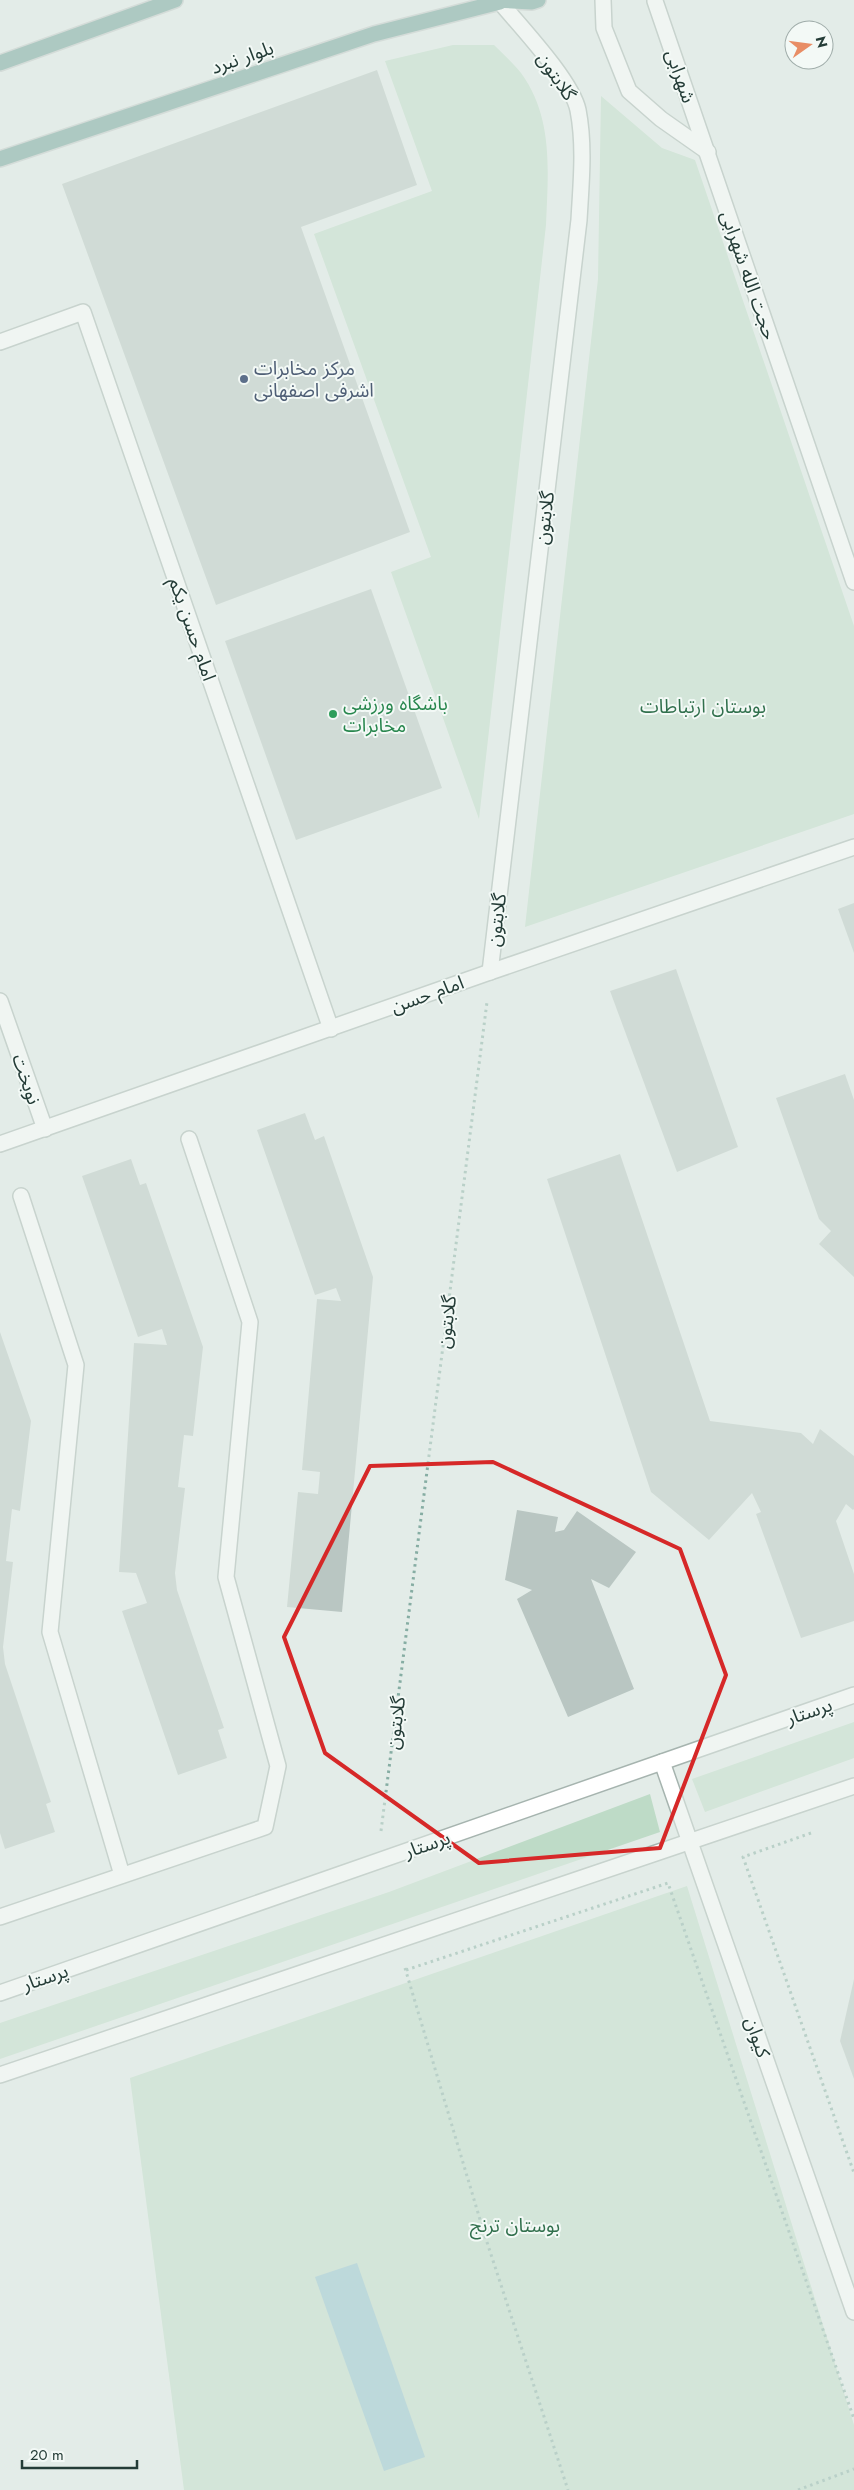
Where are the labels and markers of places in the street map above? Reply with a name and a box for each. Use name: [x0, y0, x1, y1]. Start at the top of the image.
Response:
place label: مرکز مخابرات اشرفی اصفهانی: [254, 355, 374, 404]
marker: مرکز مخابرات اشرفی اصفهانی: [238, 373, 250, 385]
place label: باشگاه ورزشی مخابرات: [343, 690, 448, 739]
marker: باشگاه ورزشی مخابرات: [327, 708, 339, 720]

